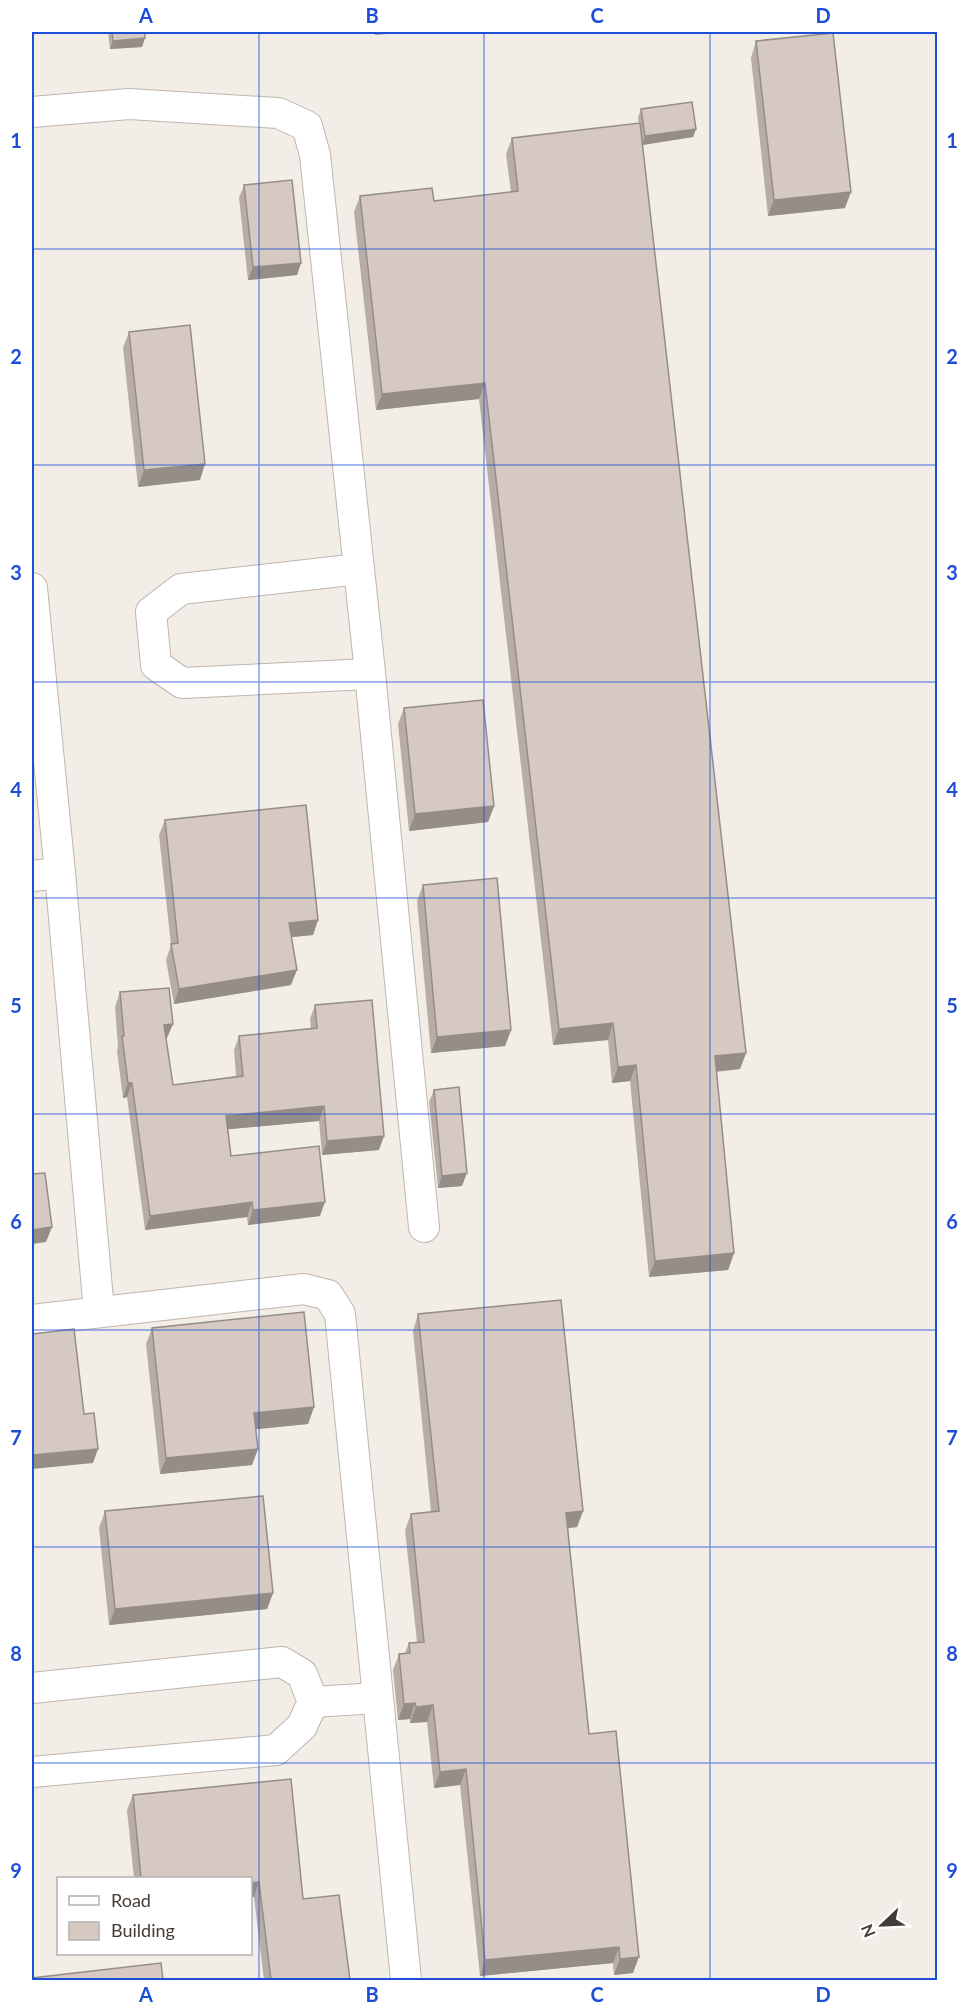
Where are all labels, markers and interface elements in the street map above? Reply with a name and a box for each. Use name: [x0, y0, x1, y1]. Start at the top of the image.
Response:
text: A: [138, 3, 153, 27]
text: B: [365, 3, 379, 27]
text: C: [590, 3, 604, 27]
text: D: [815, 3, 831, 27]
text: 1: [10, 128, 22, 152]
text: 1: [946, 128, 958, 152]
text: 2: [10, 344, 22, 368]
text: 2: [946, 344, 958, 368]
text: 3: [10, 560, 22, 584]
text: 3: [946, 560, 958, 584]
text: 4: [10, 777, 22, 801]
text: 4: [946, 777, 958, 801]
text: 5: [10, 993, 22, 1017]
text: 5: [946, 993, 958, 1017]
text: 6: [10, 1209, 22, 1233]
text: 6: [946, 1209, 958, 1233]
text: 7: [10, 1425, 22, 1449]
text: 7: [946, 1425, 958, 1449]
text: 8: [10, 1641, 22, 1665]
text: 8: [946, 1641, 958, 1665]
text: 9: [10, 1858, 22, 1882]
text: 9: [946, 1858, 958, 1882]
legend: [57, 1877, 252, 1955]
text: Road: [111, 1889, 151, 1911]
north arrow: [852, 1895, 912, 1955]
text: Building: [111, 1919, 175, 1941]
text: N: [857, 1922, 879, 1940]
text: A: [138, 1982, 153, 2006]
text: B: [365, 1982, 379, 2006]
text: C: [590, 1982, 604, 2006]
text: D: [815, 1982, 831, 2006]

